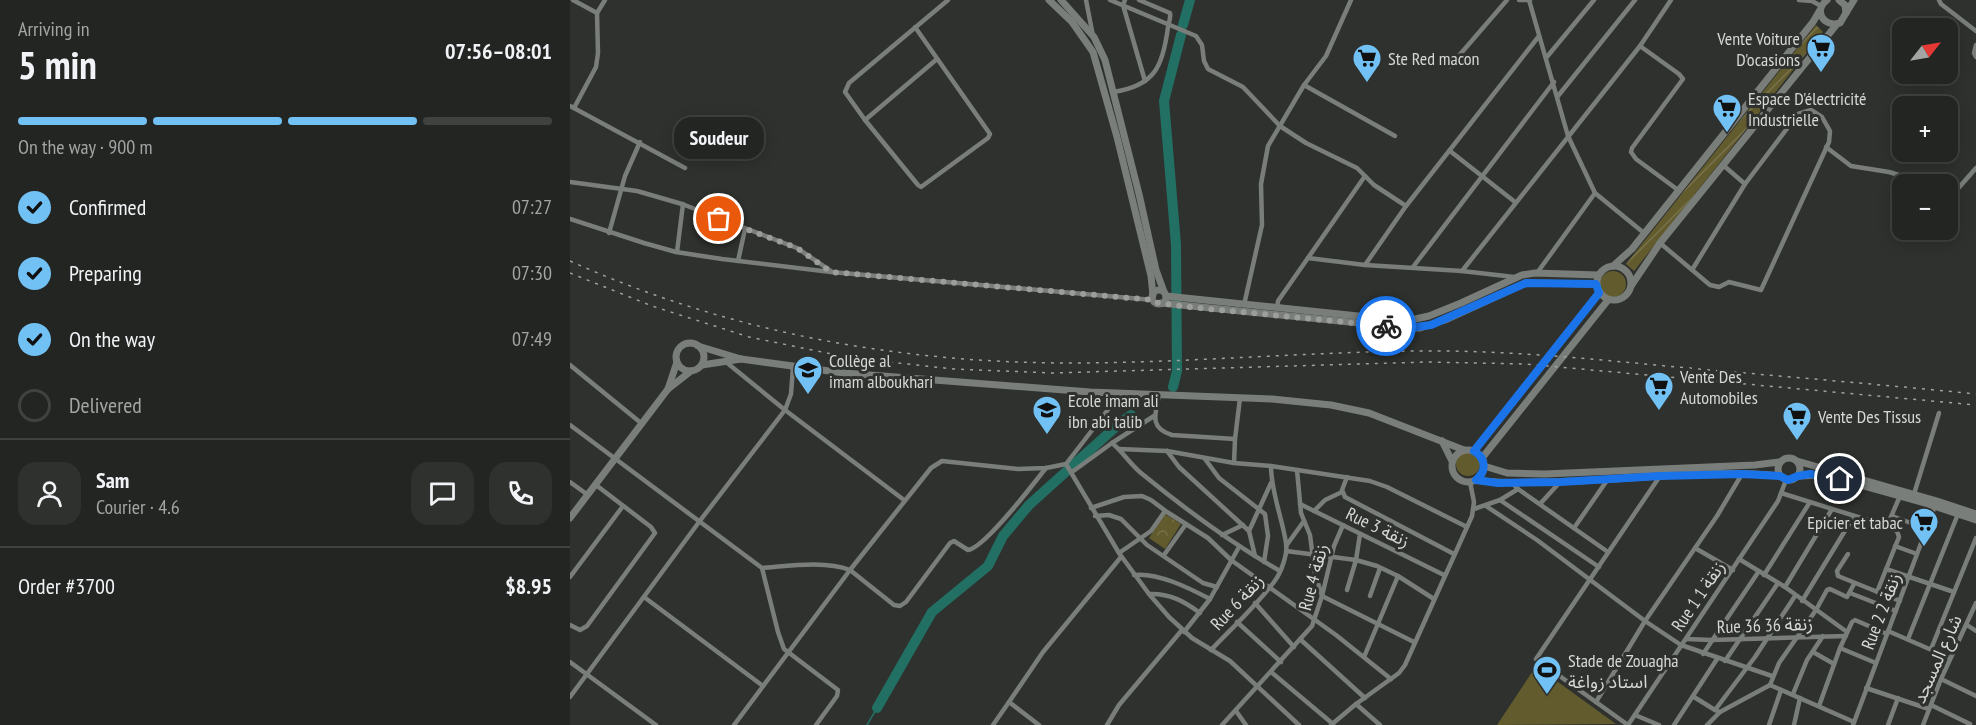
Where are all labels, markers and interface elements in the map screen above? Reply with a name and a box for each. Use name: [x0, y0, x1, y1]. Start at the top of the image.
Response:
text: Arriving in: [18, 16, 90, 42]
north arrow: [1892, 18, 1958, 84]
map controls: [1892, 18, 1958, 240]
place label: Vente Voiture D'ocasions: [1716, 27, 1800, 71]
supermarket icon: Vente Voiture D'ocasions: [1805, 32, 1837, 74]
text: 07:56–08:01: [445, 37, 552, 65]
text: 5 min: [18, 39, 97, 90]
supermarket icon: Ste Red macon: [1351, 42, 1383, 84]
place label: Ste Red macon: [1388, 47, 1479, 70]
place label: Espace D'électricité Industrielle: [1748, 87, 1867, 131]
supermarket icon: Espace D'électricité Industrielle: [1711, 92, 1743, 134]
button: +: [1892, 96, 1958, 162]
callout: Soudeur: [674, 117, 764, 159]
text: Soudeur: [690, 125, 748, 151]
text: On the way · 900 m: [18, 134, 153, 160]
button: −: [1892, 174, 1958, 240]
icon: check: [18, 191, 51, 224]
text: Confirmed: [69, 193, 146, 221]
pin: [693, 193, 744, 244]
text: 07:27: [512, 194, 552, 220]
icon: bag: [702, 202, 735, 235]
icon: check: [18, 257, 51, 290]
text: Preparing: [69, 259, 142, 287]
text: 07:30: [512, 260, 552, 286]
courier: [1356, 296, 1416, 356]
icon: bike: [1370, 310, 1403, 343]
icon: check: [18, 323, 51, 356]
text: On the way: [69, 325, 155, 353]
text: 07:49: [512, 326, 552, 352]
place label: Collège al imam alboukhari: [829, 349, 933, 393]
school or university icon: Collège al imam alboukhari: [792, 354, 824, 396]
place label: Vente Des Automobiles: [1679, 365, 1758, 409]
supermarket icon: Vente Des Automobiles: [1643, 370, 1675, 412]
place label: Ecole imam ali ibn abi talib: [1068, 389, 1159, 433]
text: Delivered: [69, 391, 142, 419]
school or university icon: Ecole imam ali ibn abi talib: [1031, 394, 1063, 436]
supermarket icon: Vente Des Tissus: [1781, 400, 1813, 442]
place label: Vente Des Tissus: [1817, 405, 1921, 428]
pin: [1814, 453, 1865, 504]
button: person: [18, 462, 81, 525]
button: chat: [411, 462, 474, 525]
button: phone: [489, 462, 552, 525]
icon: home: [1823, 462, 1856, 495]
text: Sam: [96, 466, 129, 494]
text: Courier · 4.6: [96, 494, 180, 520]
street label: Rue 3 زنقة: [1342, 502, 1414, 552]
supermarket icon: Epicier et tabac: [1908, 506, 1940, 548]
place label: Epicier et tabac: [1807, 511, 1904, 534]
street label: Rue 4 زنقة: [1293, 541, 1333, 613]
street label: Rue 1 زنقة 1: [1666, 556, 1730, 636]
street label: Rue 6 زنقة: [1205, 569, 1269, 635]
street label: Rue 2 زنقة 2: [1856, 569, 1906, 653]
text: Order #3700: [18, 572, 115, 600]
text: $8.95: [505, 572, 552, 600]
street label: شارع المسجد: [1907, 611, 1969, 708]
street label: Rue 36 زنقة 36: [1716, 612, 1814, 638]
place label: Stade de Zouagha استاد زواغة: [1568, 649, 1679, 693]
sports icon: Stade de Zouagha استاد زواغة: [1531, 654, 1563, 696]

